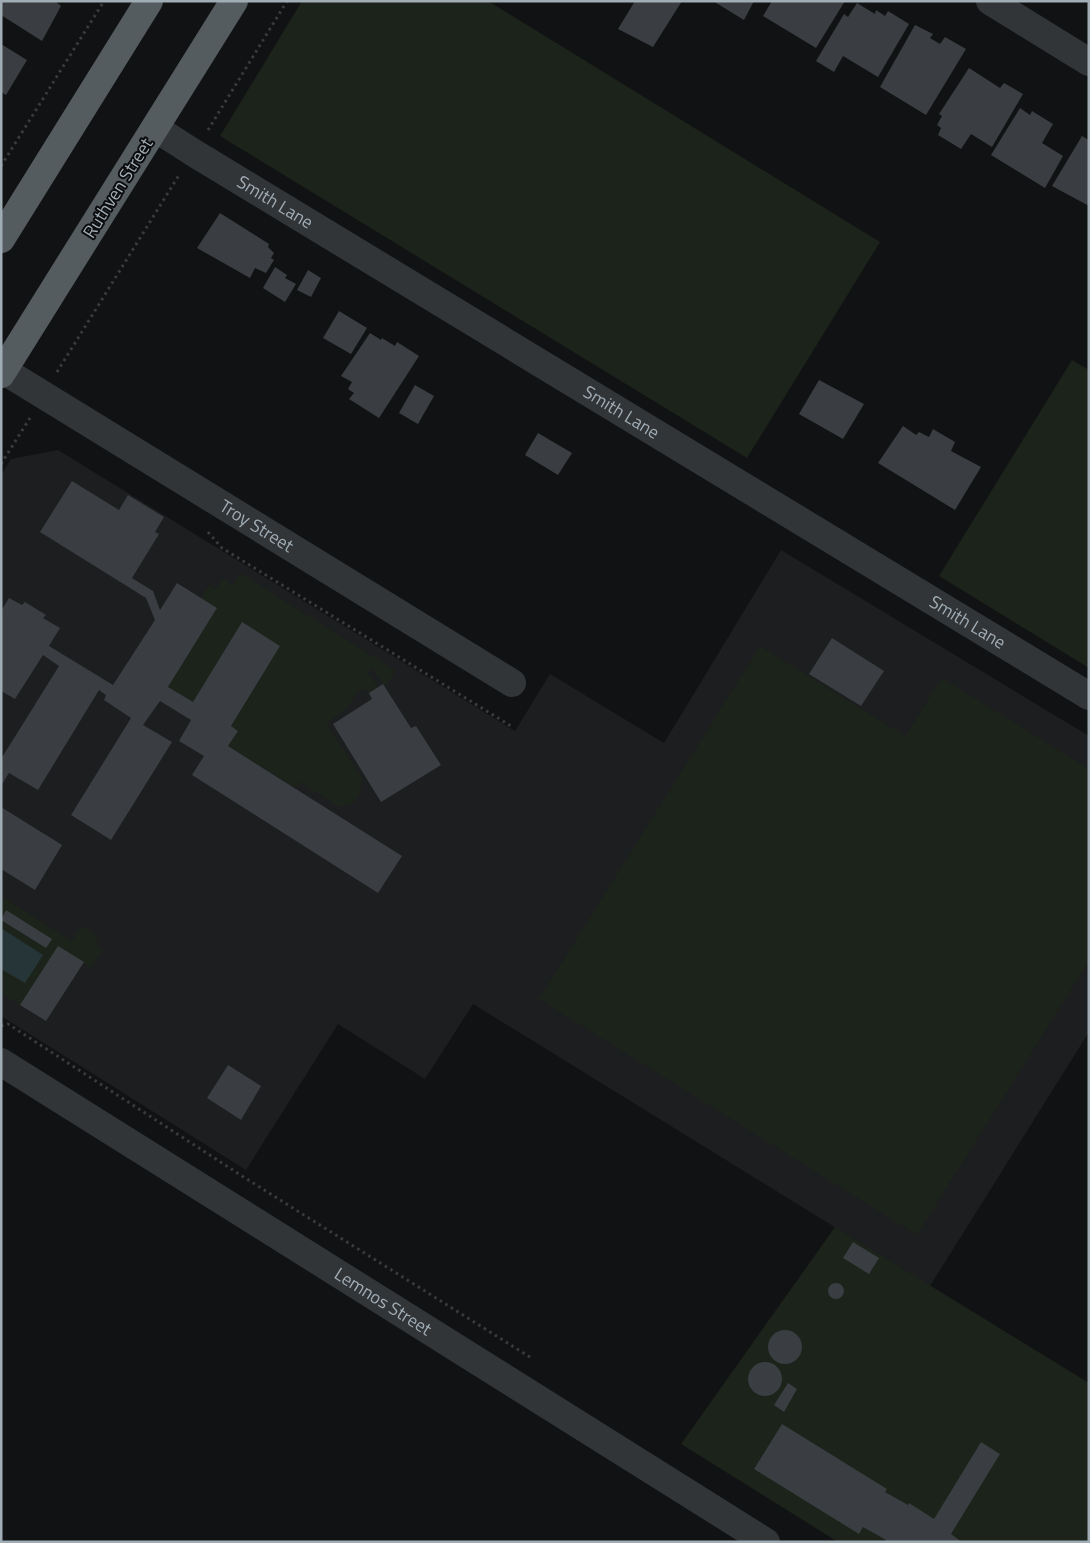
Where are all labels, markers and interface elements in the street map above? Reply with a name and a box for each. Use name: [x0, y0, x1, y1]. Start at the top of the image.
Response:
street label: Ruthven Street: [76, 132, 160, 243]
street label: Smith Lane: [232, 168, 319, 235]
street label: Smith Lane: [578, 378, 665, 445]
street label: Troy Street: [215, 493, 300, 559]
street label: Smith Lane: [924, 588, 1011, 655]
street label: Lemnos Street: [329, 1260, 438, 1342]

